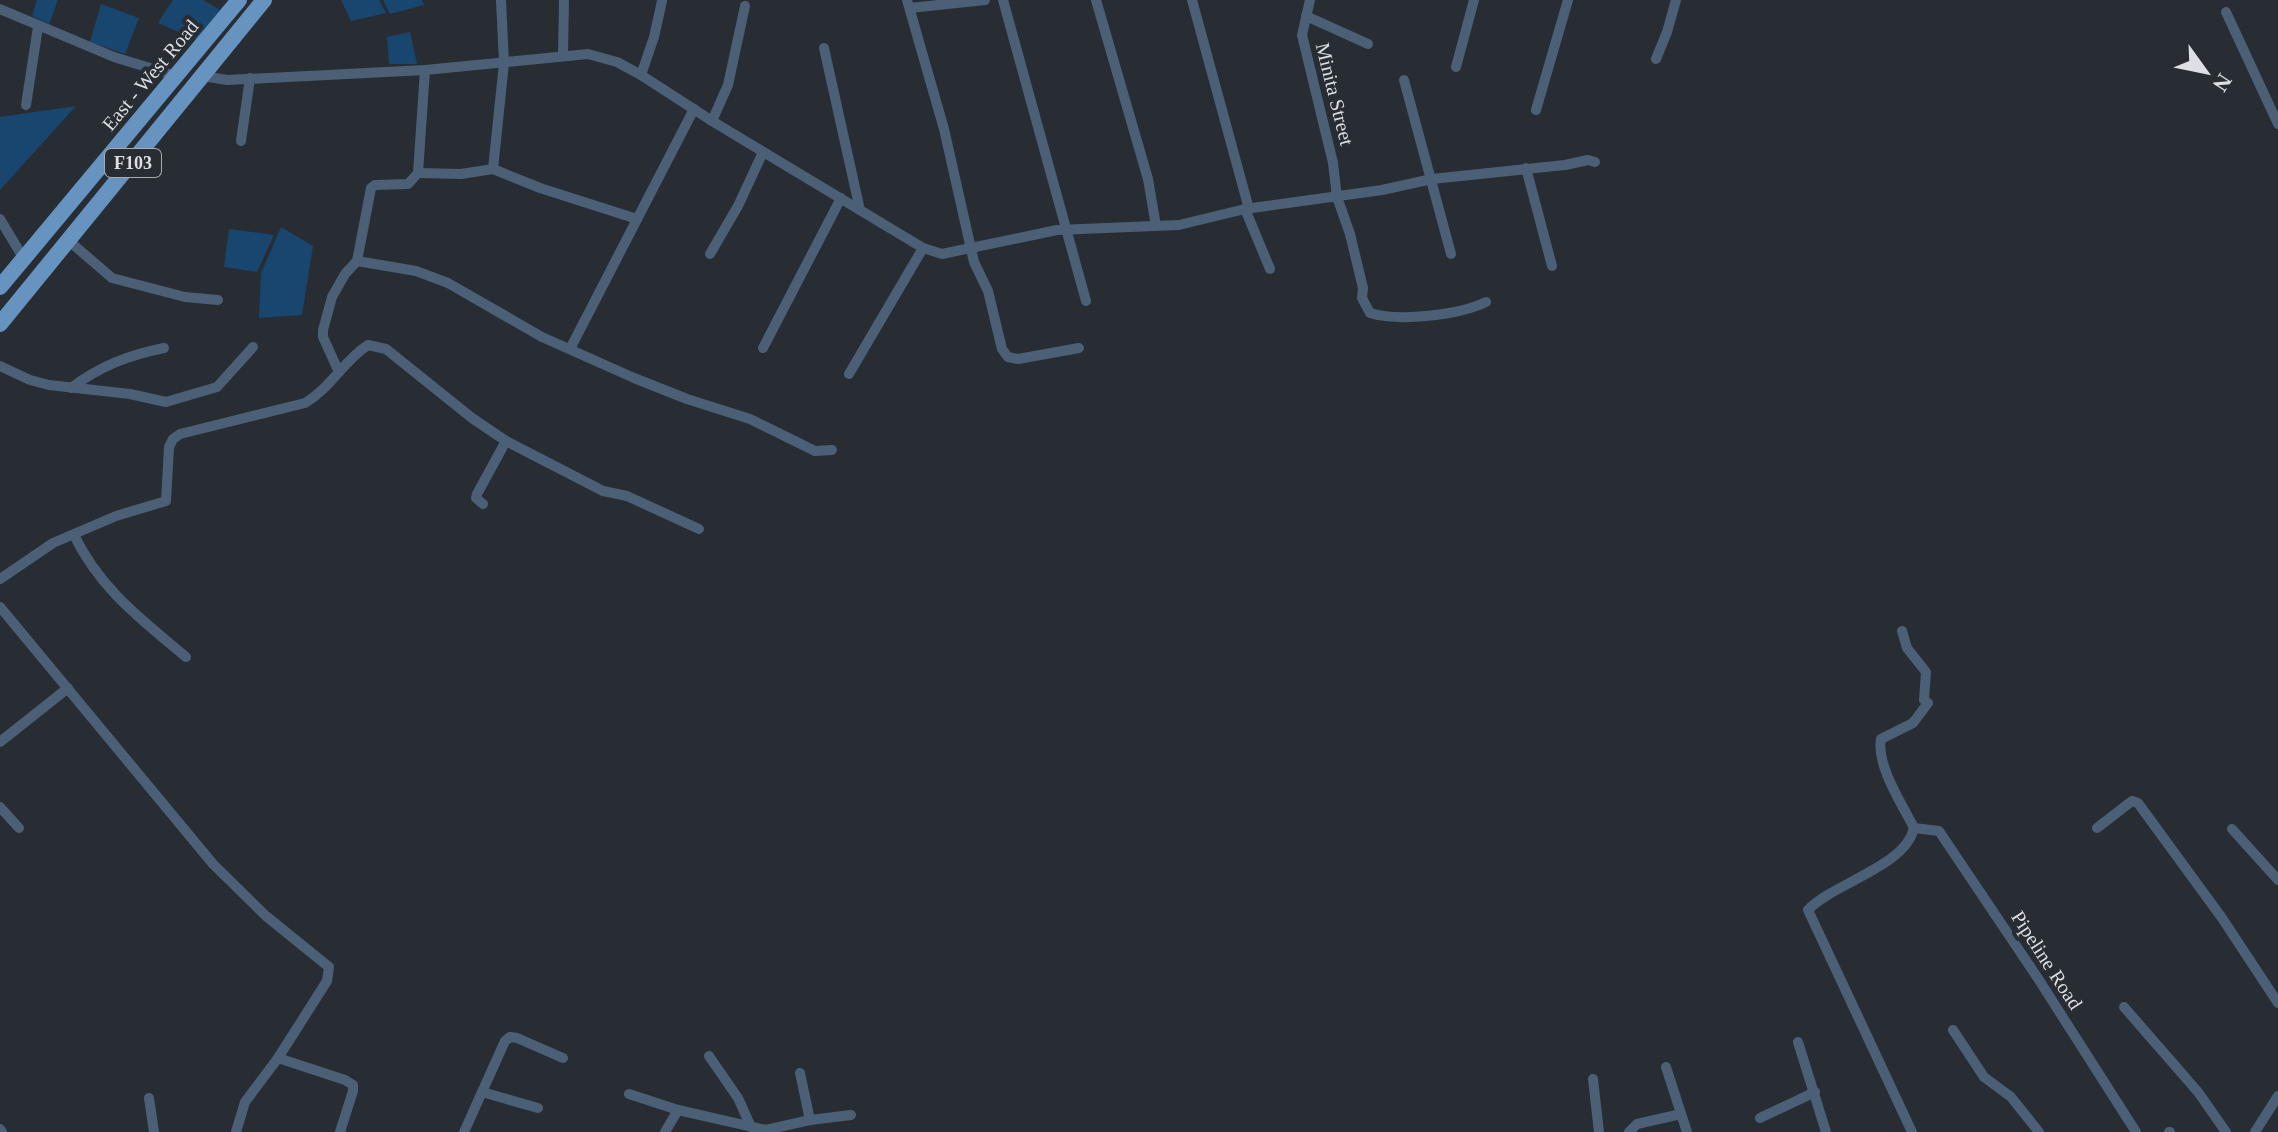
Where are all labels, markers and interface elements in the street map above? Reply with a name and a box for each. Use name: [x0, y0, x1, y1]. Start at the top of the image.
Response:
street label: East - West Road: [97, 15, 203, 135]
north arrow: [2166, 32, 2246, 112]
street label: Minita Street: [1312, 40, 1358, 148]
text: N: [2207, 69, 2237, 96]
road number: F103: [105, 149, 161, 177]
street label: Pipeline Road: [2006, 907, 2087, 1014]

